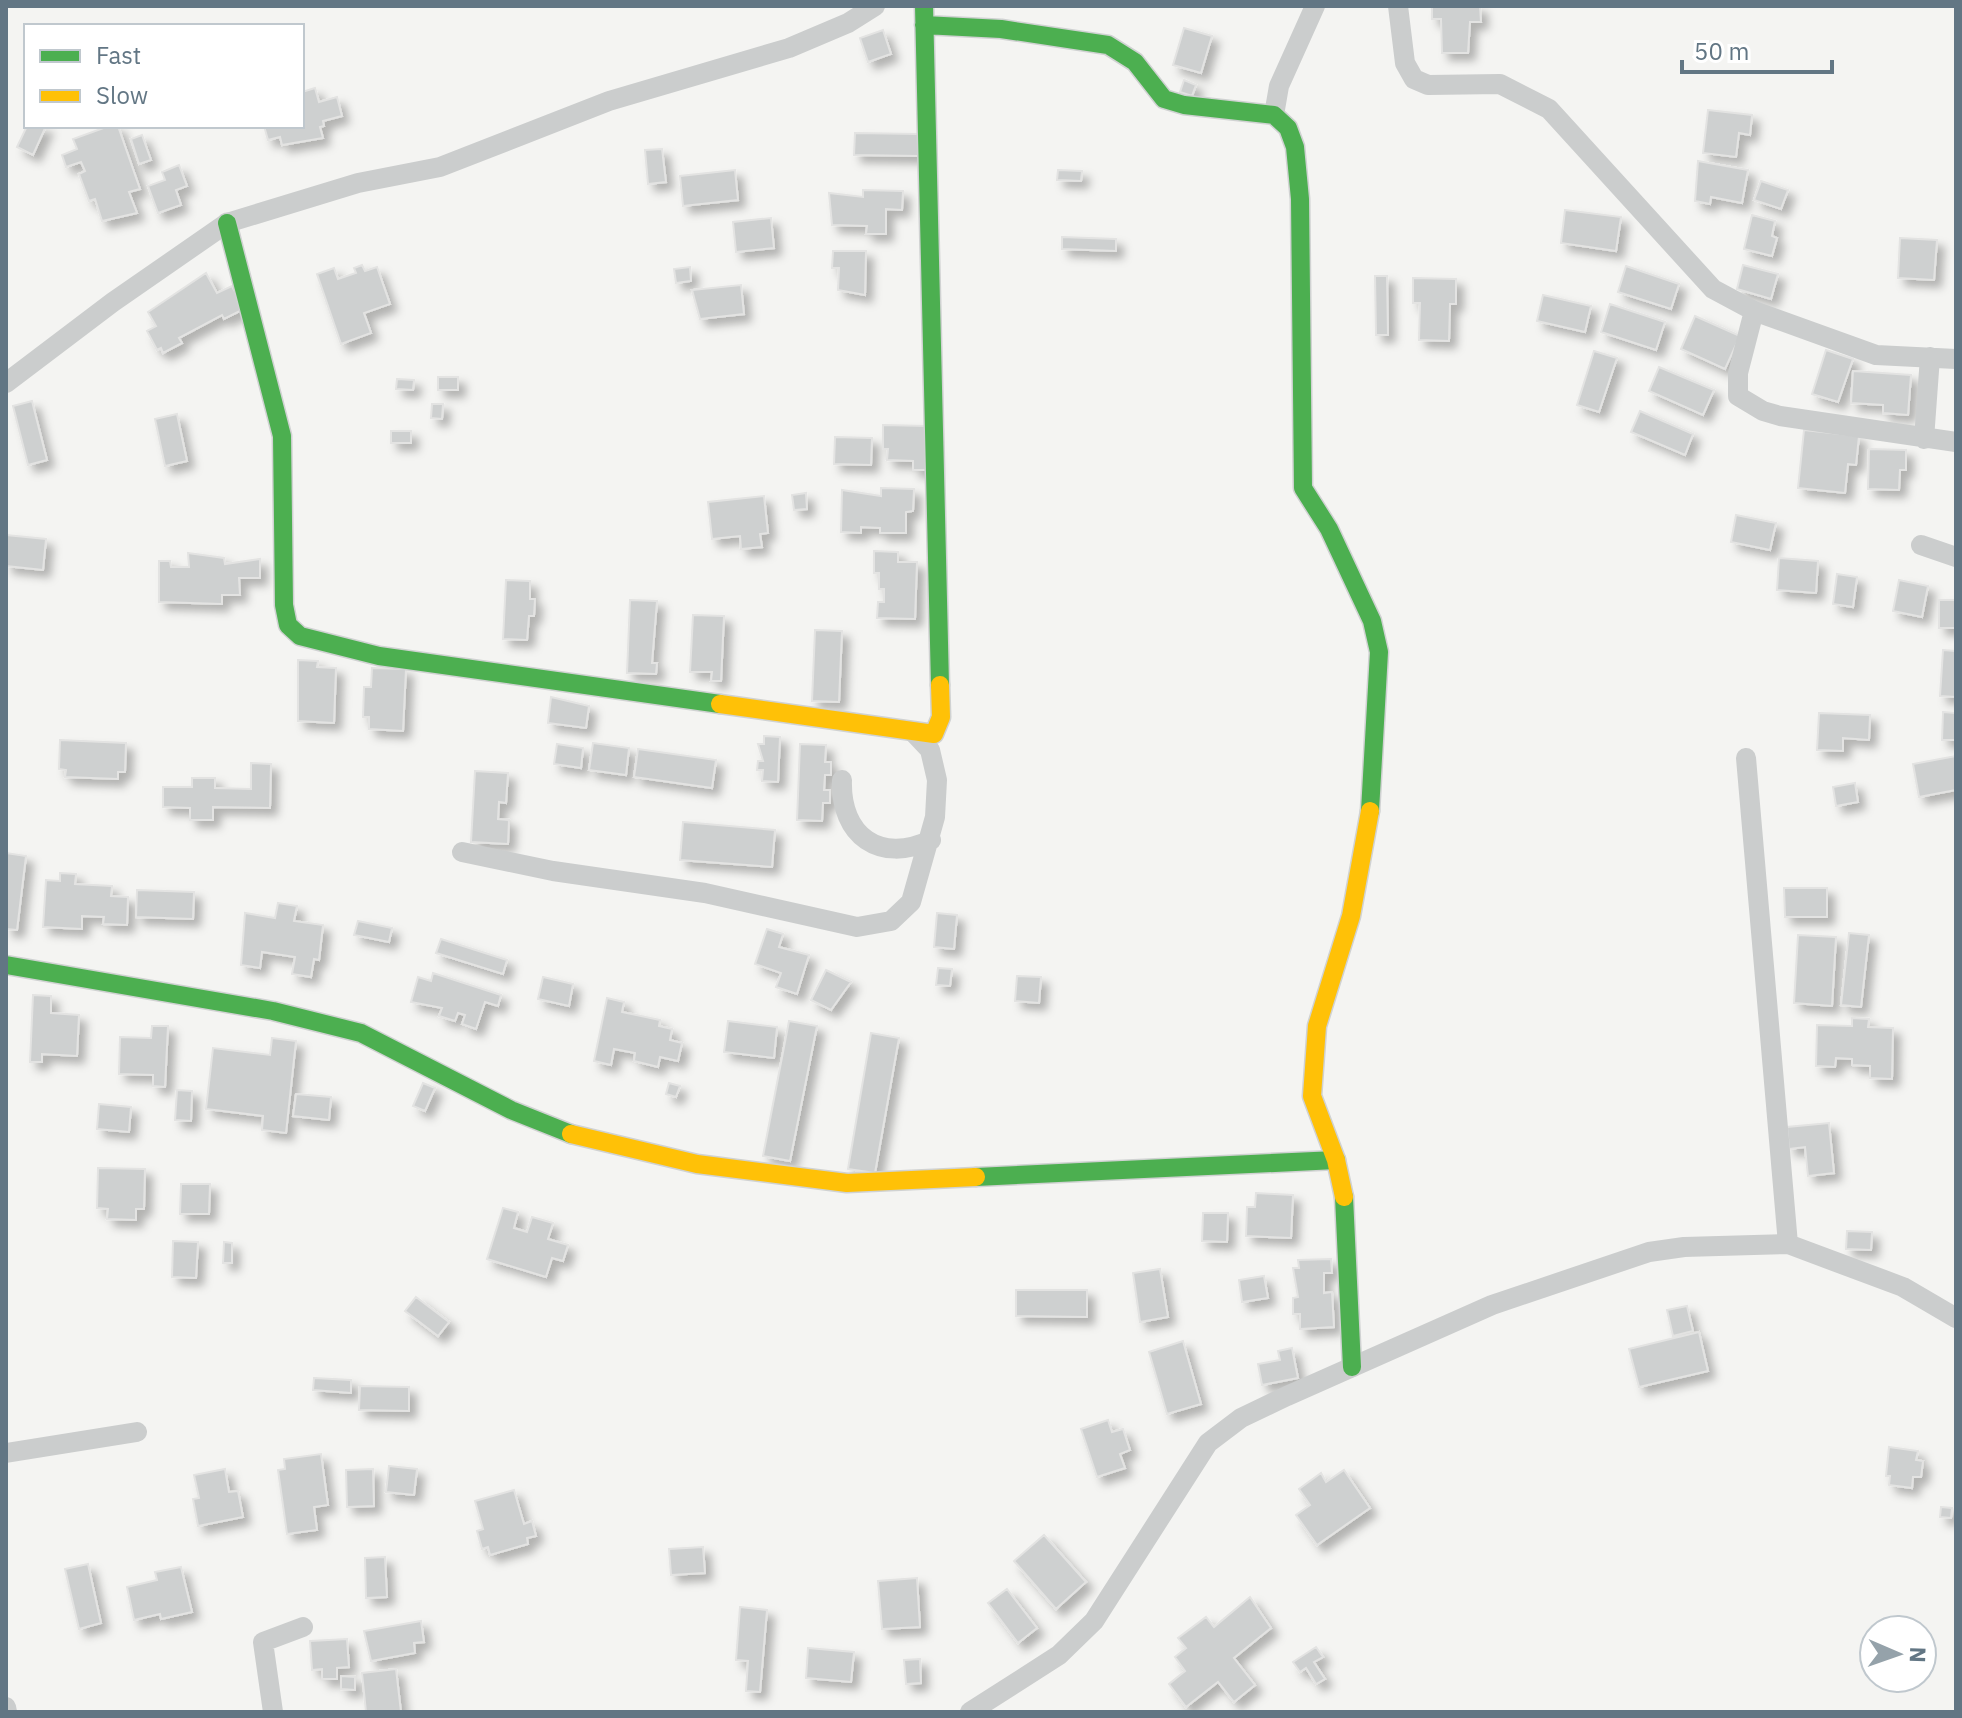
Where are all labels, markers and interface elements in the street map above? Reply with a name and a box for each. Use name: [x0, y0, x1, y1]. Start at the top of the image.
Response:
legend: [24, 24, 304, 128]
scale bar: [1682, 24, 1832, 74]
text: 50 m: [1694, 35, 1749, 67]
text: Fast: [96, 39, 141, 71]
text: Slow: [96, 79, 148, 111]
north arrow: [1858, 1614, 1938, 1694]
text: N: [1904, 1646, 1933, 1663]

